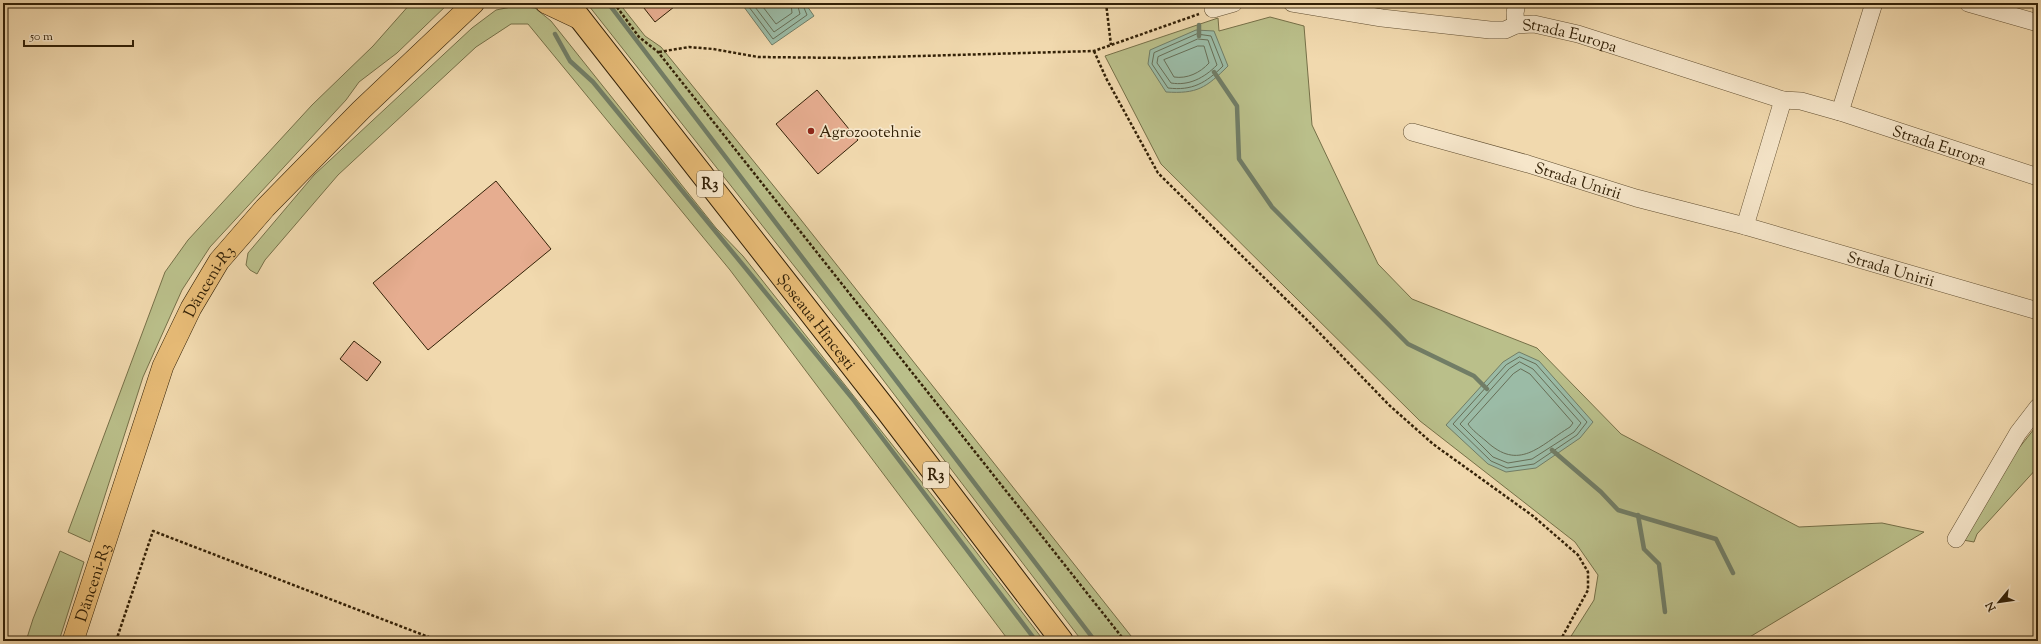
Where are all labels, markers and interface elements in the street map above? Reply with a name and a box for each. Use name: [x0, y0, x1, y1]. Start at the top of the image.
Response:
street label: Strada Europa: [1522, 15, 1620, 60]
scale bar: [24, 22, 133, 48]
text: 50 m: [29, 28, 53, 46]
street label: Strada Europa: [1889, 121, 1990, 173]
place label: Agrozootehnie: [819, 122, 921, 145]
marker: Agrozootehnie: [806, 126, 816, 136]
street label: Strada Unirii: [1531, 158, 1624, 207]
road number: R3: [697, 171, 723, 197]
street label: Dănceni-R3: [179, 241, 242, 322]
street label: Strada Unirii: [1844, 247, 1937, 294]
street label: Șoseaua Hîncești: [770, 270, 860, 376]
road number: R3: [923, 462, 949, 488]
street label: Dănceni-R3: [71, 541, 118, 625]
north arrow: [1979, 582, 2019, 622]
text: N: [1982, 598, 2001, 615]

